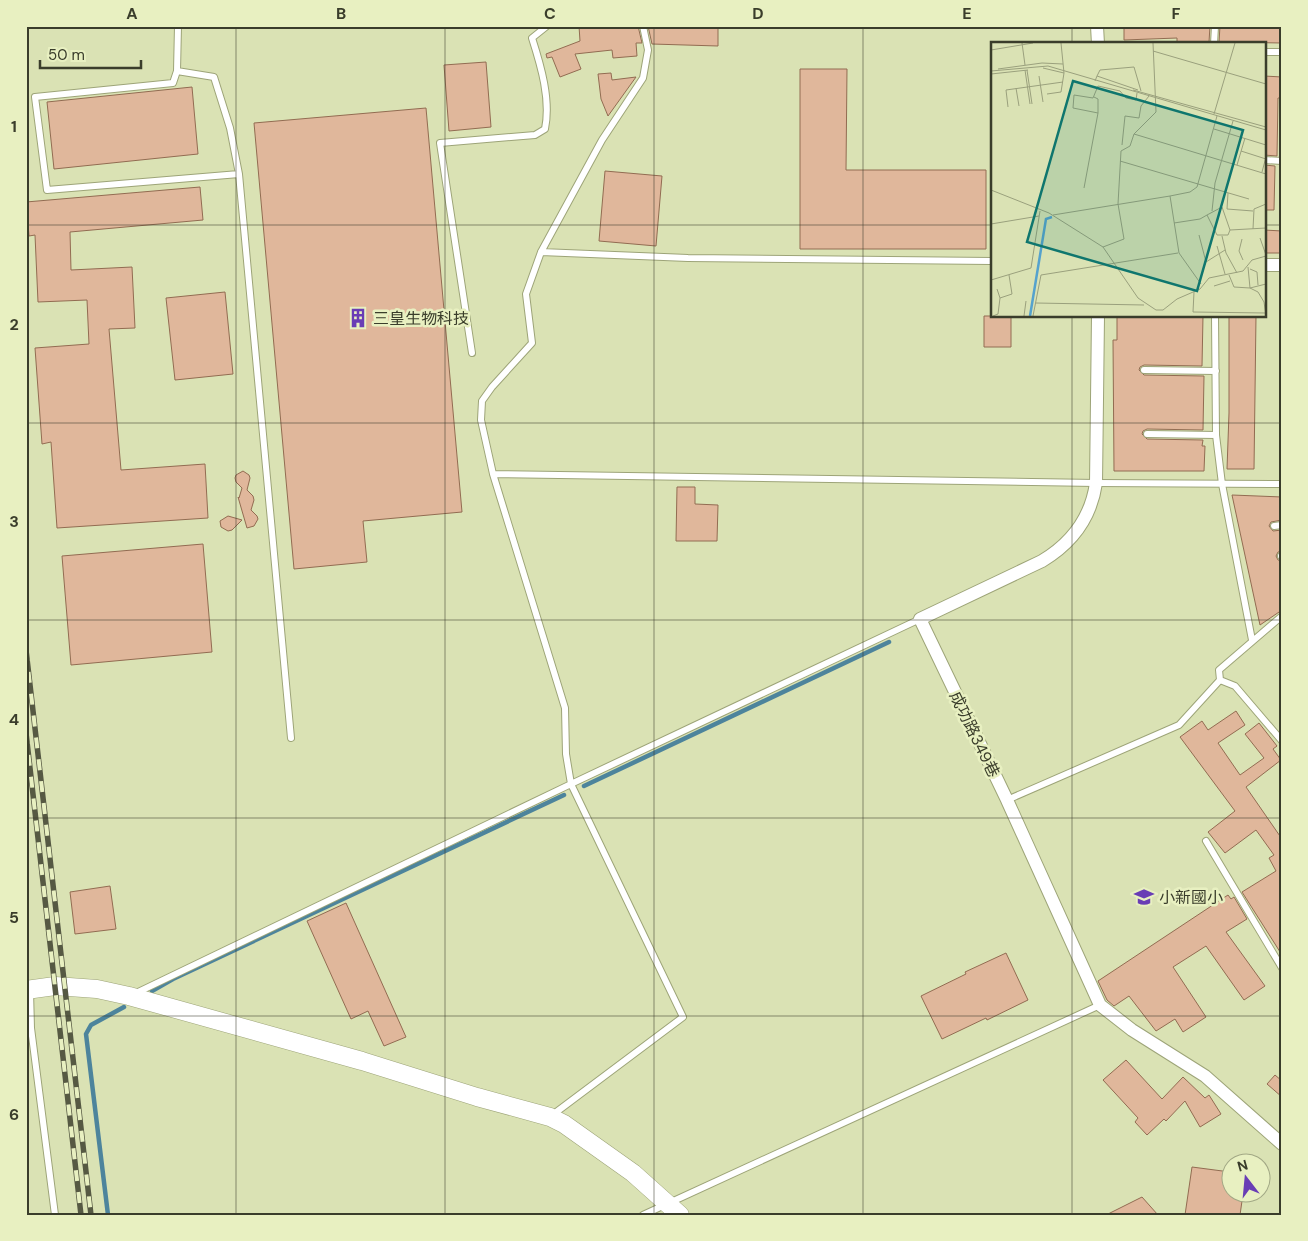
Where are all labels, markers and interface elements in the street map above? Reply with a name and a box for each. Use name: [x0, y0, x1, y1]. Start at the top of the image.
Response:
text: A: [126, 3, 138, 24]
text: B: [336, 3, 346, 24]
text: C: [544, 3, 556, 24]
text: D: [752, 3, 764, 24]
text: E: [962, 3, 972, 24]
text: F: [1172, 3, 1181, 24]
scale bar: [40, 38, 141, 70]
inset map: [991, 42, 1266, 318]
text: 50 m: [48, 45, 85, 65]
text: 1: [11, 116, 17, 137]
building icon: 三皇生物科技: [347, 307, 369, 329]
place label: 三皇生物科技: [373, 308, 469, 329]
text: 2: [9, 314, 19, 335]
text: 3: [9, 511, 19, 532]
street label: 成功路349巷: [945, 688, 1004, 781]
text: 4: [9, 709, 19, 730]
school or university icon: 小新國小: [1133, 886, 1155, 908]
place label: 小新國小: [1159, 887, 1223, 908]
text: 5: [9, 907, 19, 928]
text: 6: [9, 1104, 19, 1125]
north arrow: [1220, 1154, 1270, 1204]
text: N: [1235, 1155, 1250, 1176]

